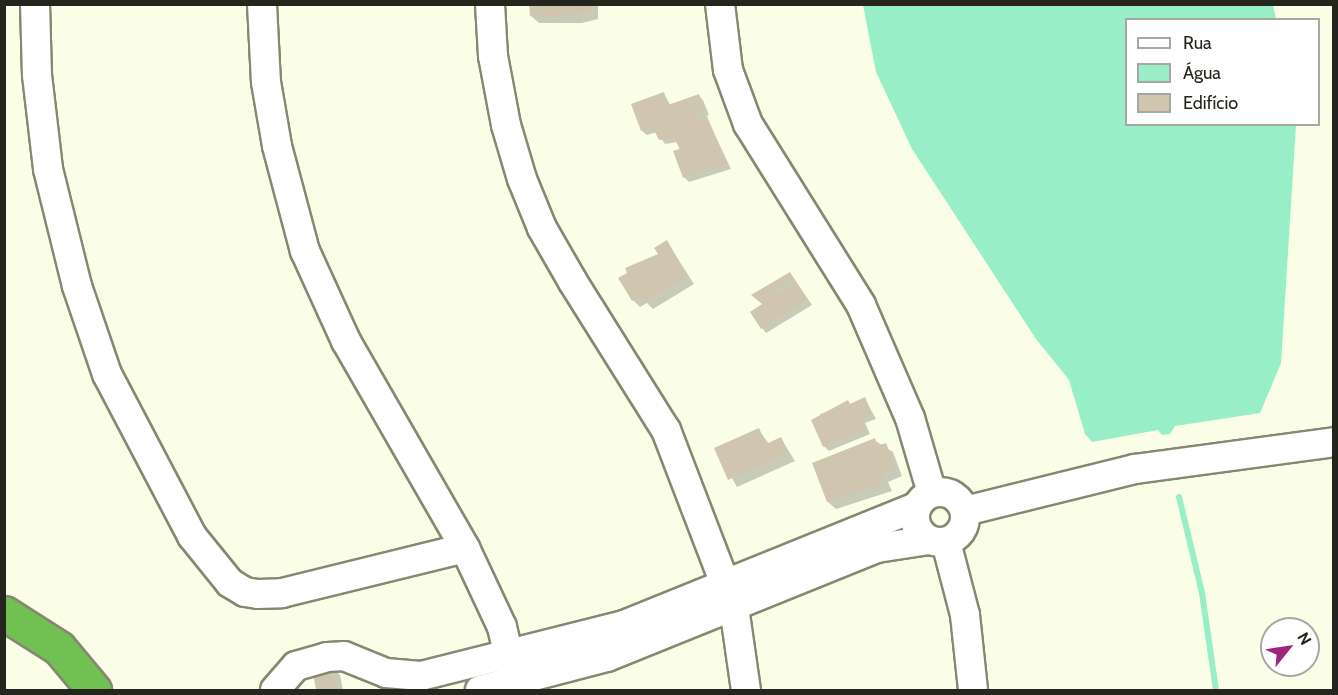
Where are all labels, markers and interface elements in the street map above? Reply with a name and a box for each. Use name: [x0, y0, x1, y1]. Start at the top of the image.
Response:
legend: [1125, 18, 1320, 126]
text: Rua: [1183, 32, 1212, 54]
text: Água: [1183, 62, 1221, 84]
text: Edifício: [1183, 92, 1238, 114]
north arrow: [1260, 617, 1320, 677]
text: N: [1293, 629, 1315, 648]

